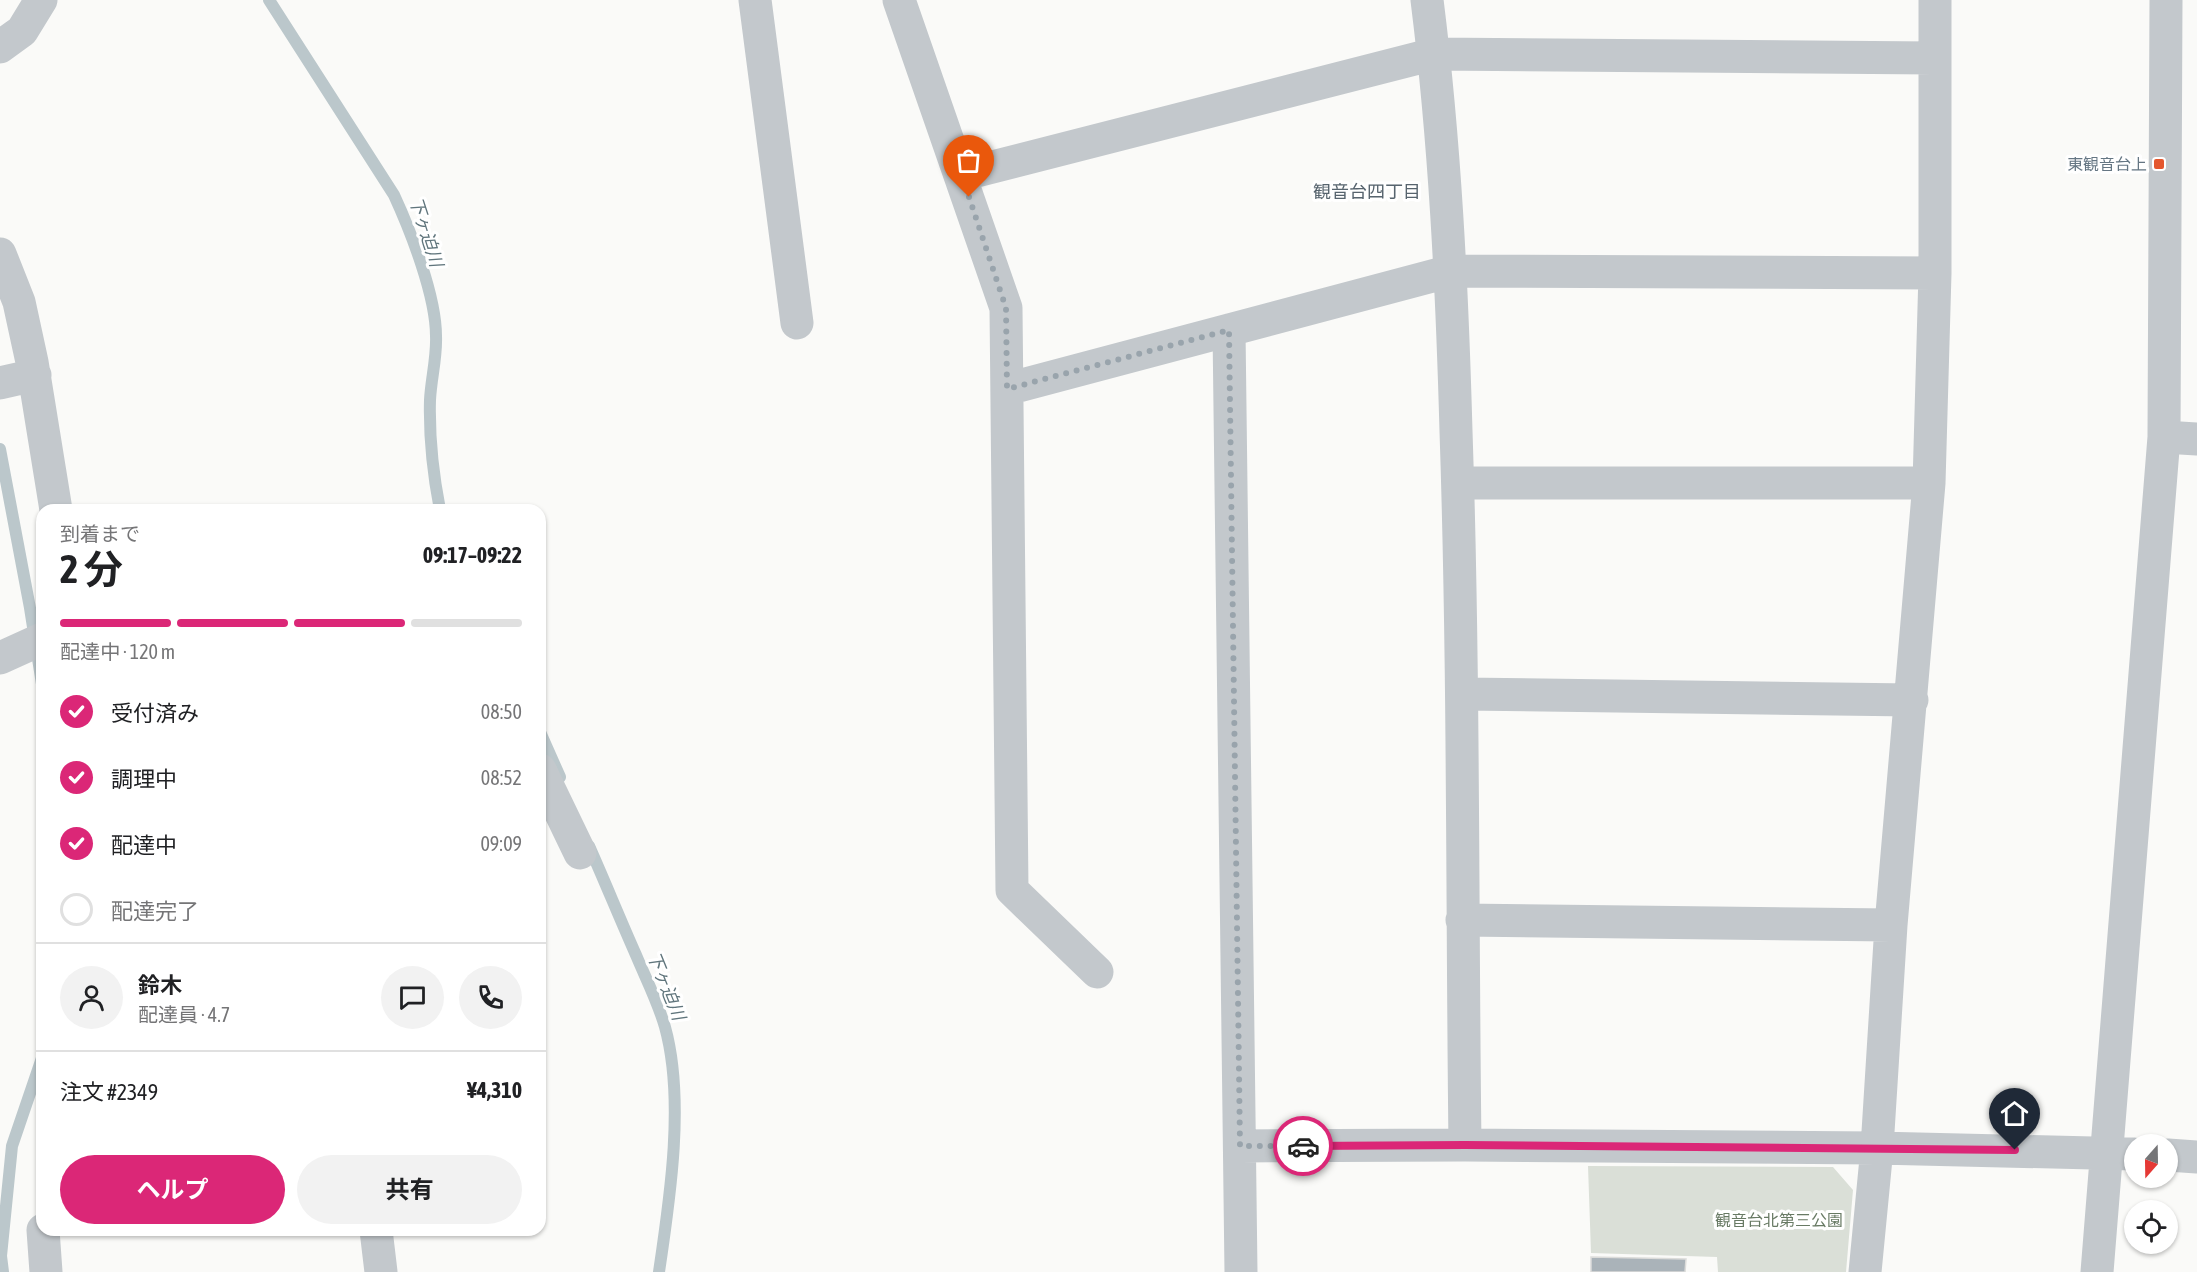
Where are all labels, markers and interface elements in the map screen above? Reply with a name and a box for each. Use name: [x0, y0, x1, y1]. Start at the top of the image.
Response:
pin: [943, 135, 994, 197]
icon: bag: [952, 144, 985, 177]
place label: 東観音台上: [2067, 155, 2147, 173]
marker: 東観音台上: [2152, 157, 2166, 171]
district label: 観音台四丁目: [1313, 181, 1421, 202]
water label: 下ヶ迫川: [405, 194, 448, 271]
text: 到着まで: [60, 522, 140, 545]
text: 09:17–09:22: [423, 542, 522, 568]
text: 2 分: [60, 547, 123, 591]
text: 配達中 · 120 m: [60, 640, 175, 663]
icon: check: [60, 695, 93, 728]
text: 受付済み: [111, 700, 199, 726]
text: 08:50: [481, 700, 522, 723]
icon: check: [60, 761, 93, 794]
text: 調理中: [111, 766, 177, 792]
text: 08:52: [481, 766, 522, 789]
icon: check: [60, 827, 93, 860]
text: 配達中: [111, 832, 177, 858]
text: 09:09: [480, 832, 522, 855]
text: 配達完了: [111, 898, 199, 924]
water label: 下ヶ迫川: [643, 949, 690, 1025]
button: person: [60, 966, 123, 1029]
button: chat: [381, 966, 444, 1029]
button: phone: [459, 966, 522, 1029]
text: 鈴木: [138, 972, 182, 998]
text: 配達員 · 4.7: [138, 1003, 230, 1026]
text: ¥4,310: [467, 1077, 522, 1103]
text: 注文 #2349: [60, 1079, 158, 1105]
pin: [1989, 1088, 2040, 1150]
icon: home: [1998, 1097, 2031, 1130]
courier: [1273, 1116, 1333, 1176]
icon: car: [1287, 1130, 1320, 1163]
north arrow: [2124, 1134, 2178, 1188]
map controls: [2124, 1134, 2178, 1254]
button: ヘルプ: [60, 1155, 285, 1224]
button: 共有: [297, 1155, 522, 1224]
button: locate: [2124, 1200, 2178, 1254]
park label: 観音台北第三公園: [1715, 1211, 1843, 1229]

